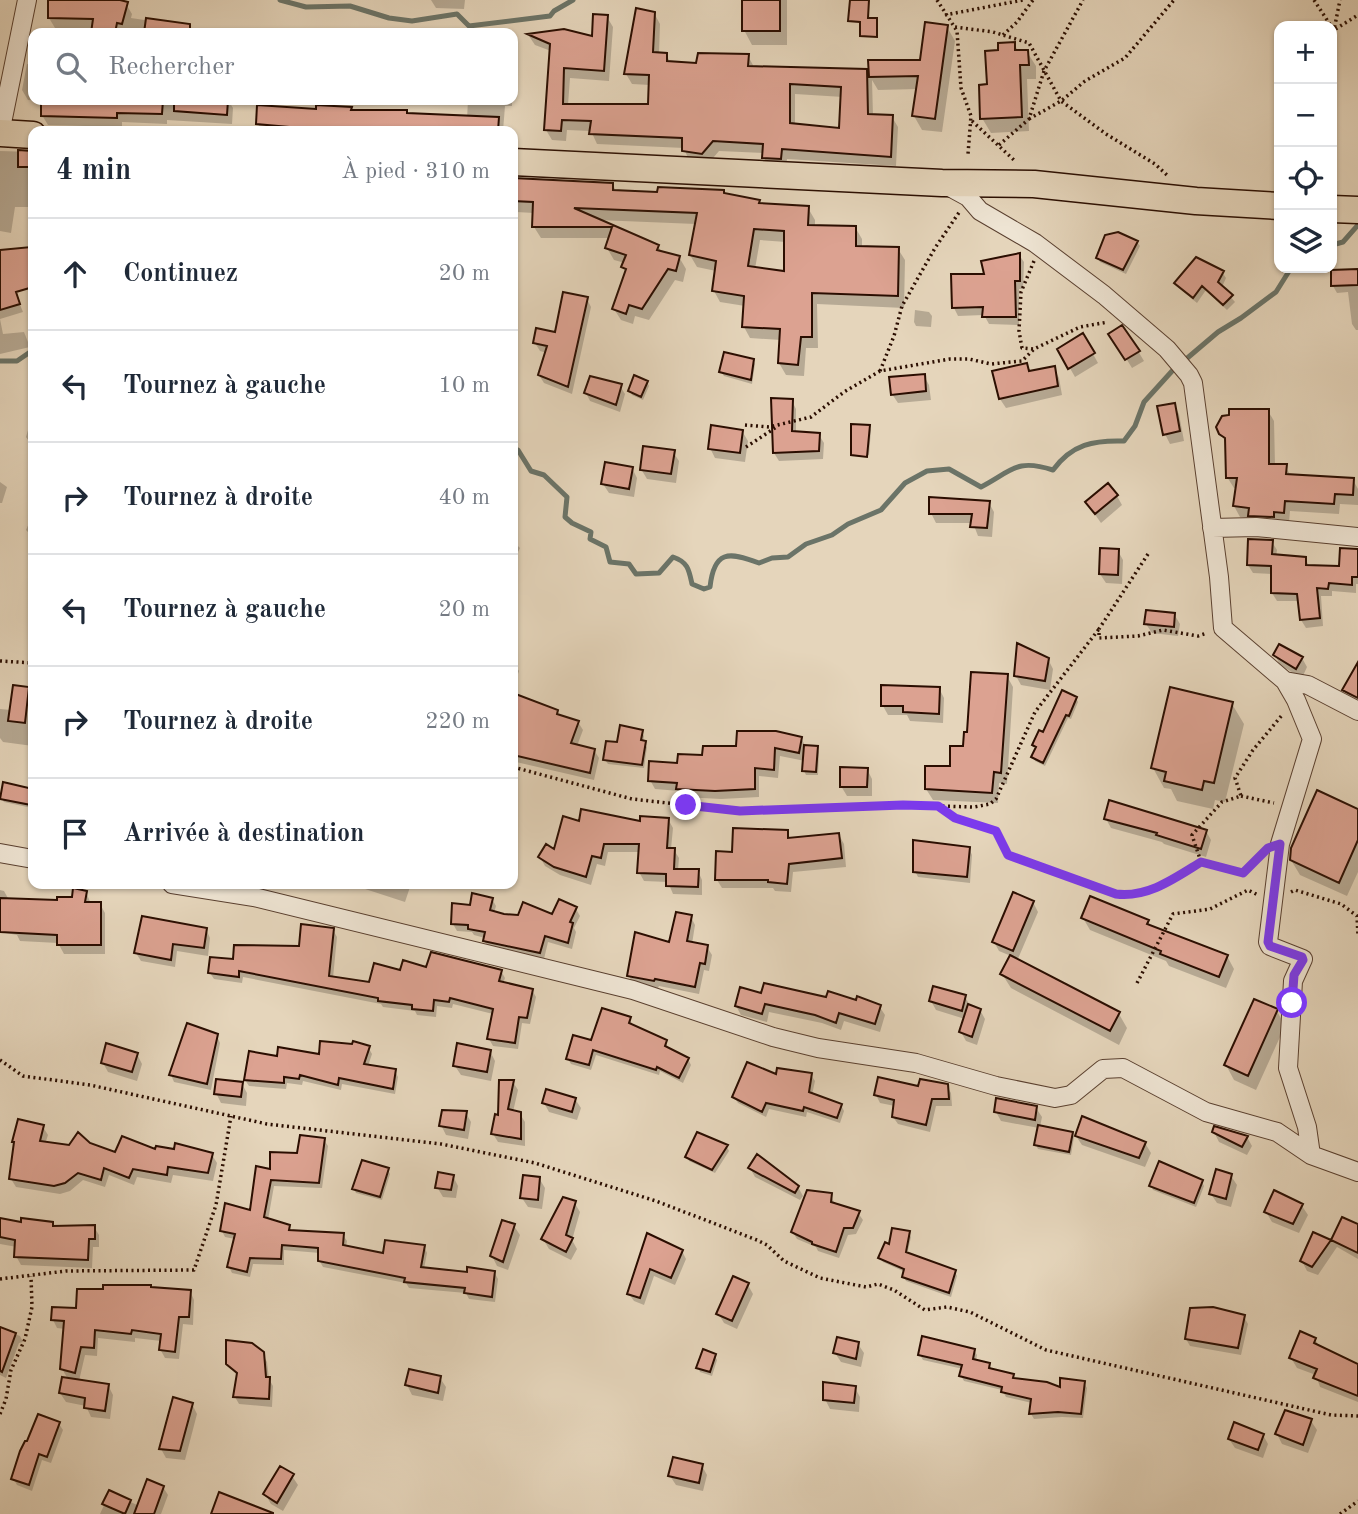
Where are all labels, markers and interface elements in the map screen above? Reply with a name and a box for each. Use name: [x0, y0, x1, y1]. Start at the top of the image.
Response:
map controls: [1274, 21, 1337, 273]
button: +: [1274, 21, 1337, 84]
search box: [28, 28, 518, 105]
icon: search: [52, 48, 90, 86]
text: Rechercher: [108, 54, 235, 80]
button: −: [1274, 84, 1337, 147]
button: locate: [1274, 147, 1337, 210]
text: 4 min: [56, 156, 131, 186]
text: À pied · 310 m: [341, 160, 490, 183]
button: layers: [1274, 210, 1337, 273]
icon: ahead: [56, 255, 94, 293]
text: Continuez: [123, 261, 238, 287]
text: 20 m: [439, 262, 490, 285]
icon: left: [56, 367, 94, 405]
text: Tournez à gauche: [123, 373, 326, 399]
text: 10 m: [439, 374, 490, 397]
icon: right: [56, 479, 94, 517]
text: Tournez à droite: [123, 485, 313, 511]
text: 40 m: [439, 486, 490, 509]
icon: left: [56, 591, 94, 629]
text: Tournez à gauche: [123, 597, 326, 623]
text: 20 m: [439, 598, 490, 621]
icon: right: [56, 703, 94, 741]
text: Tournez à droite: [123, 709, 313, 735]
text: 220 m: [425, 710, 490, 733]
route end: [670, 789, 701, 820]
icon: arrive: [56, 815, 94, 853]
text: Arrivée à destination: [123, 821, 365, 847]
route start: [1276, 987, 1307, 1018]

